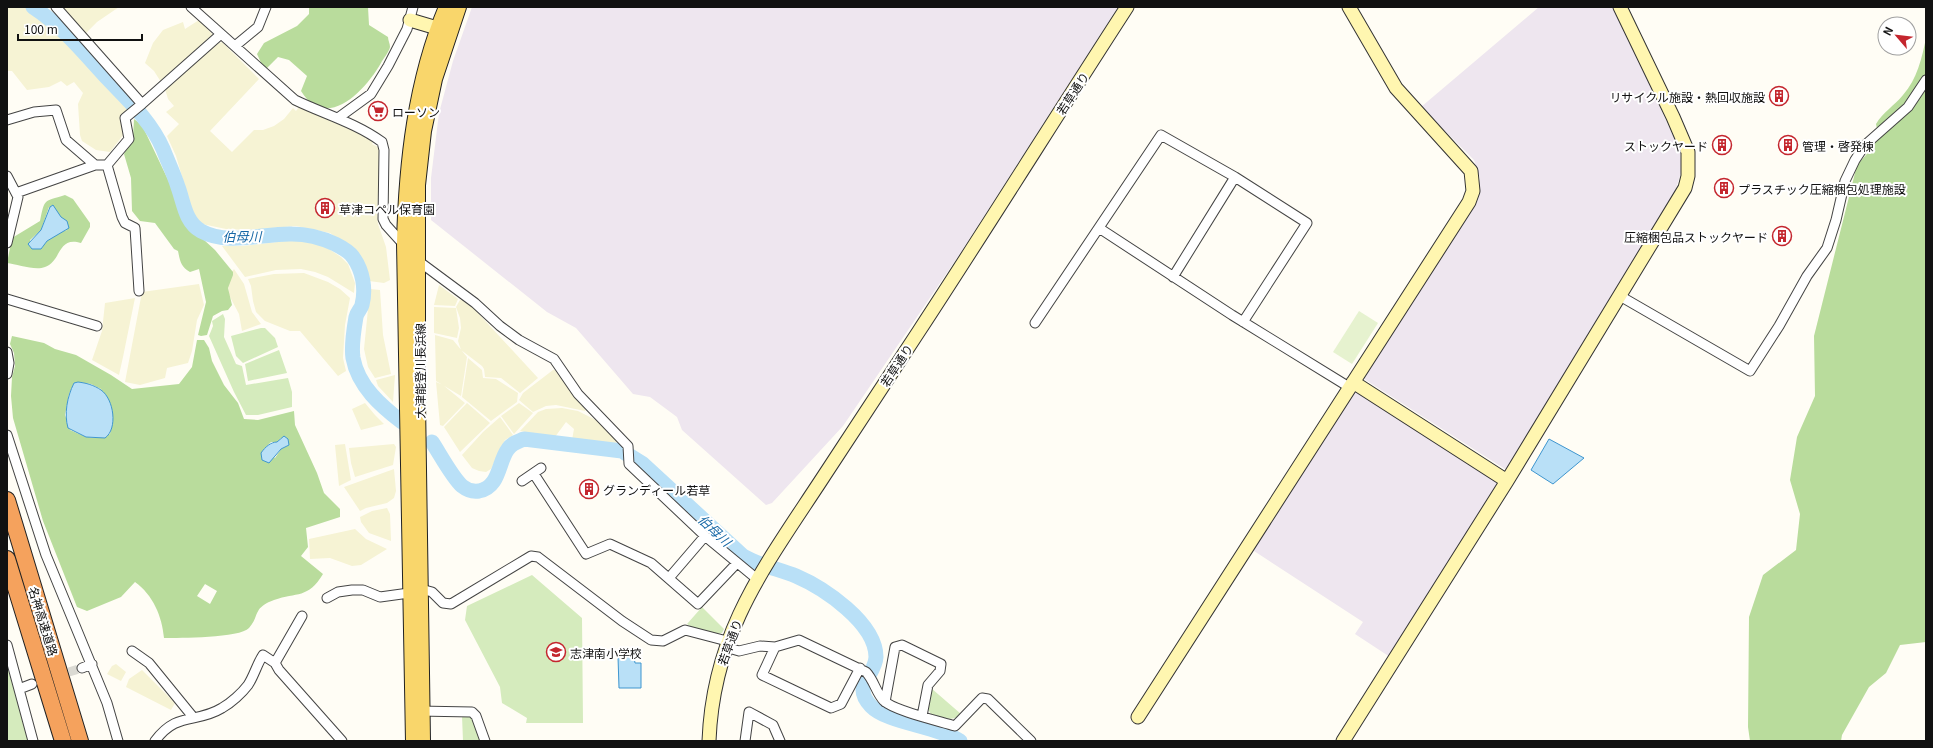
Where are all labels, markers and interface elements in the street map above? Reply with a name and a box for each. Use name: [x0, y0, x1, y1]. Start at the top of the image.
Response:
scale bar: [18, 16, 142, 42]
north arrow: [1877, 16, 1917, 56]
text: 100 m: [24, 20, 58, 37]
text: N: [1878, 23, 1896, 38]
street label: 若草通り: [1052, 68, 1092, 118]
building icon: リサイクル施設・熱回収施設: [1768, 85, 1790, 107]
place label: リサイクル施設・熱回収施設: [1610, 88, 1765, 105]
supermarket icon: ローソン: [367, 100, 389, 122]
place label: ローソン: [392, 103, 440, 120]
building icon: ストックヤード: [1711, 134, 1733, 156]
building icon: 管理・啓発棟: [1777, 134, 1799, 156]
place label: ストックヤード: [1624, 137, 1708, 154]
place label: 管理・啓発棟: [1802, 137, 1874, 154]
building icon: プラスチック圧縮梱包処理施設: [1713, 177, 1735, 199]
place label: プラスチック圧縮梱包処理施設: [1738, 180, 1906, 197]
building icon: 草津コペル保育園: [314, 197, 336, 219]
place label: 草津コペル保育園: [339, 200, 435, 217]
building icon: 圧縮梱包品ストックヤード: [1771, 225, 1793, 247]
water label: 伯母川: [222, 226, 264, 246]
place label: 圧縮梱包品ストックヤード: [1624, 228, 1768, 245]
street label: 大津能登川長浜線: [411, 323, 428, 419]
street label: 若草通り: [876, 340, 916, 390]
building icon: グランディール若草: [578, 478, 600, 500]
place label: グランディール若草: [603, 481, 710, 498]
water label: 伯母川: [694, 510, 737, 552]
street label: 名神高速道路: [25, 584, 63, 658]
street label: 若草通り: [713, 617, 745, 667]
school or university icon: 志津南小学校: [545, 641, 567, 663]
place label: 志津南小学校: [570, 644, 642, 661]

